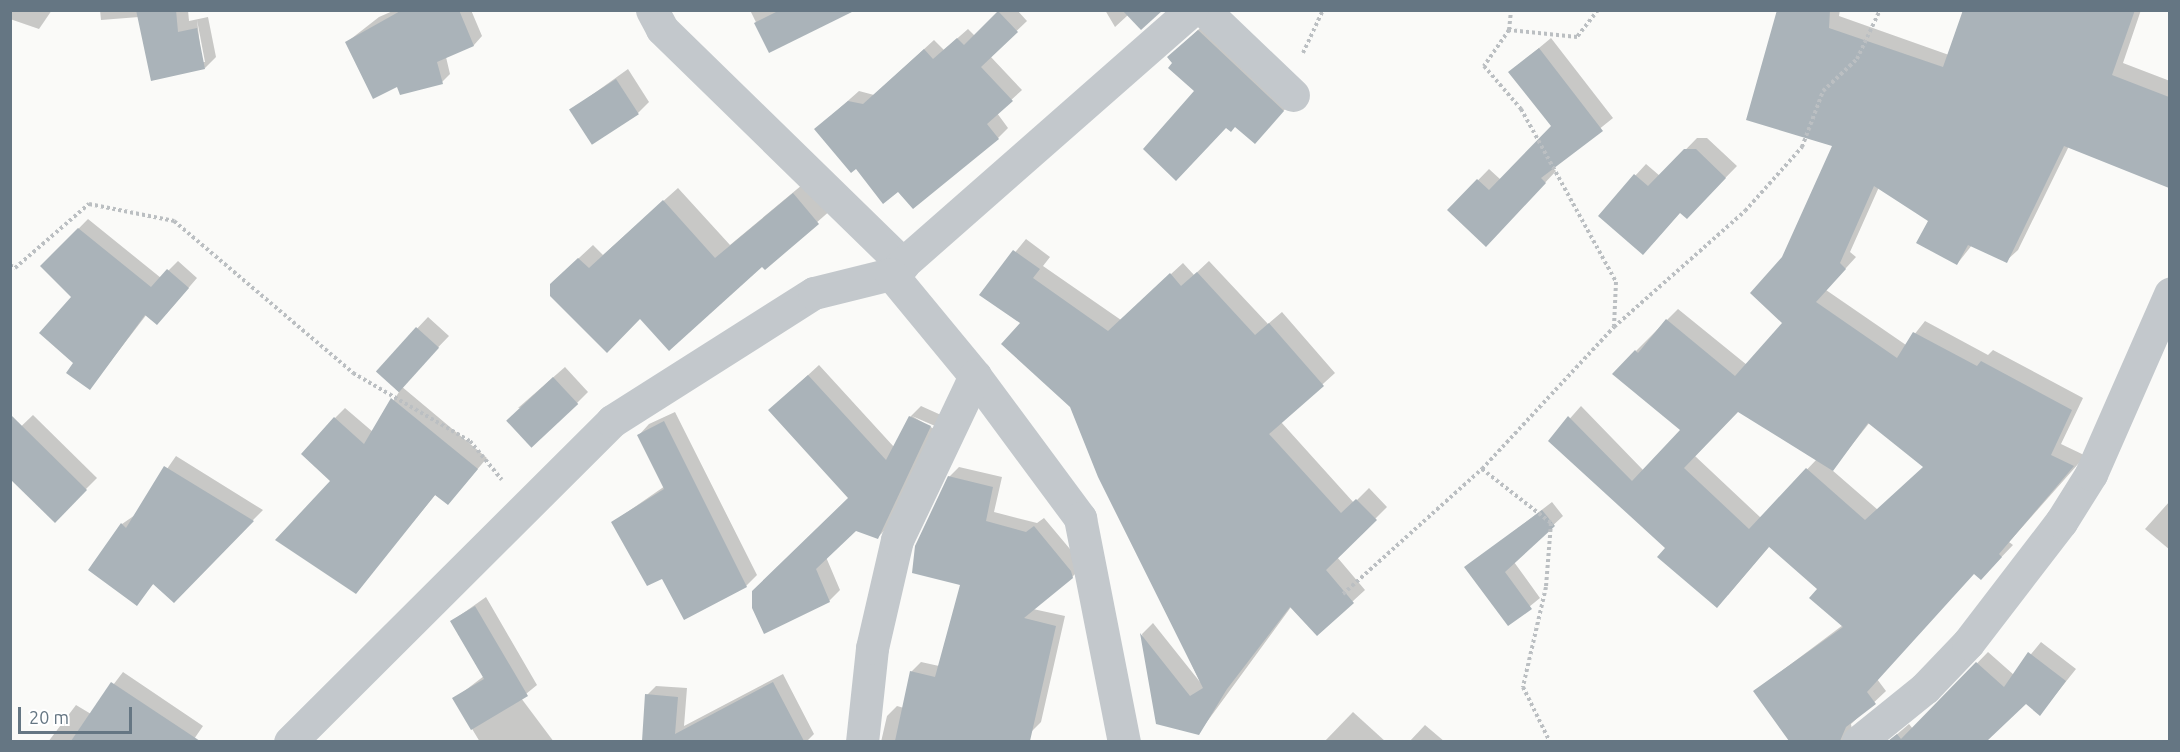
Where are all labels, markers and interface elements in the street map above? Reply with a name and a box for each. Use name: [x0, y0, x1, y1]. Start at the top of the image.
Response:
scale bar: [21, 695, 135, 733]
text: 20 m: [29, 707, 69, 727]

